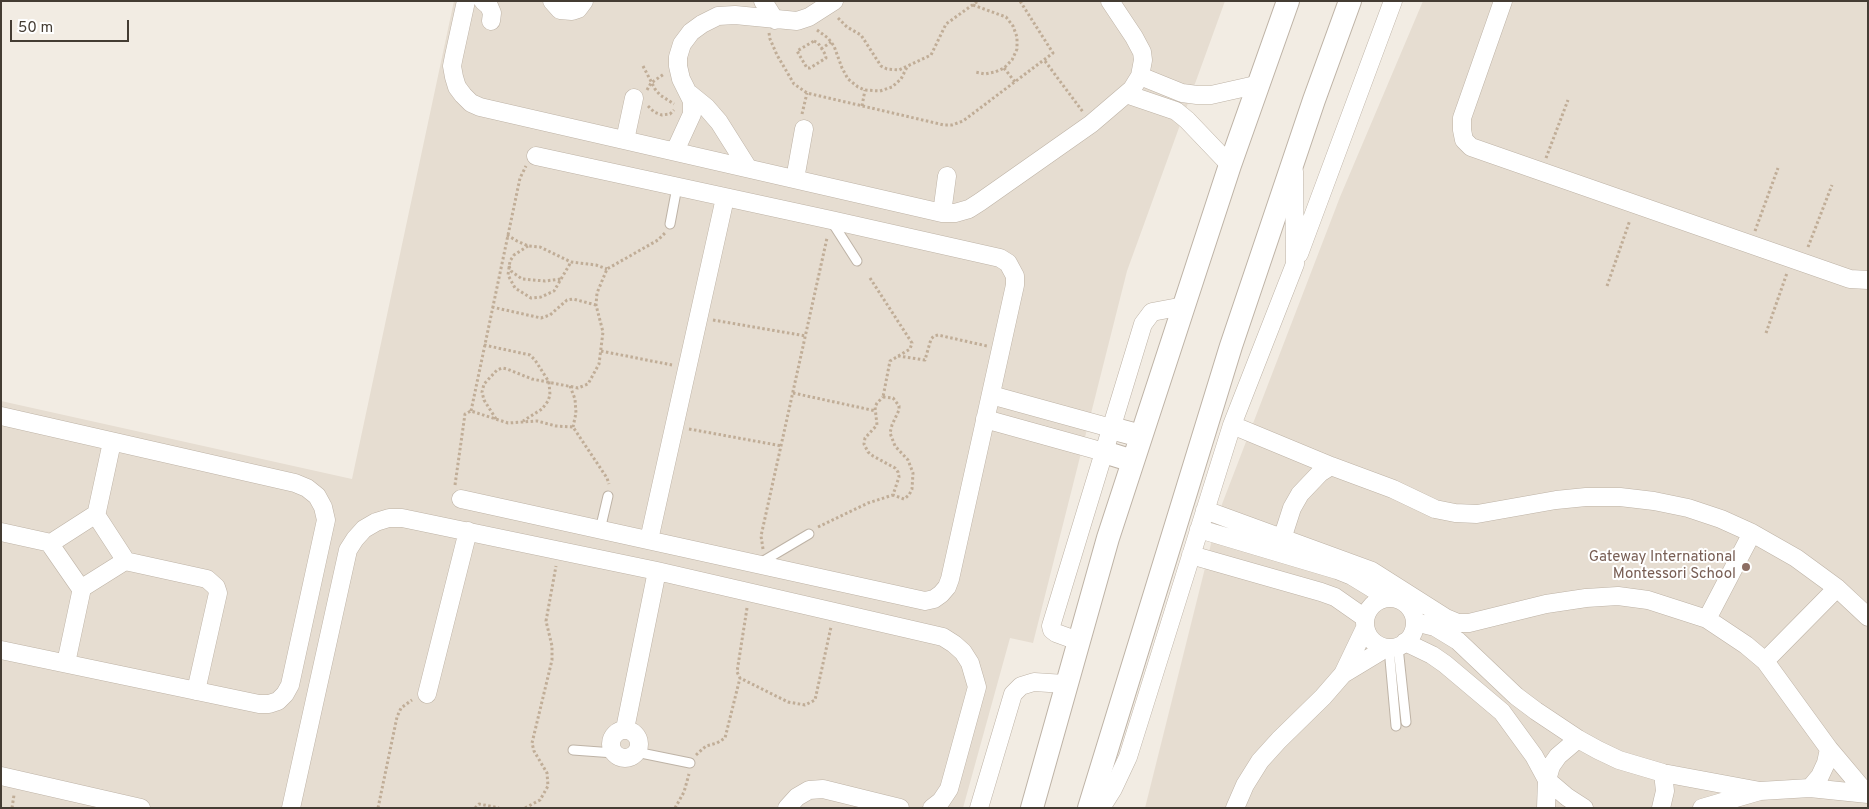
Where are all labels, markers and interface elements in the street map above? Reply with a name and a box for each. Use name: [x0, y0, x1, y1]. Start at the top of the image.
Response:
scale bar: [12, 10, 131, 42]
text: 50 m: [18, 19, 53, 38]
place label: Gateway International Montessori School: [1589, 549, 1736, 584]
marker: Gateway International Montessori School: [1740, 561, 1752, 573]

